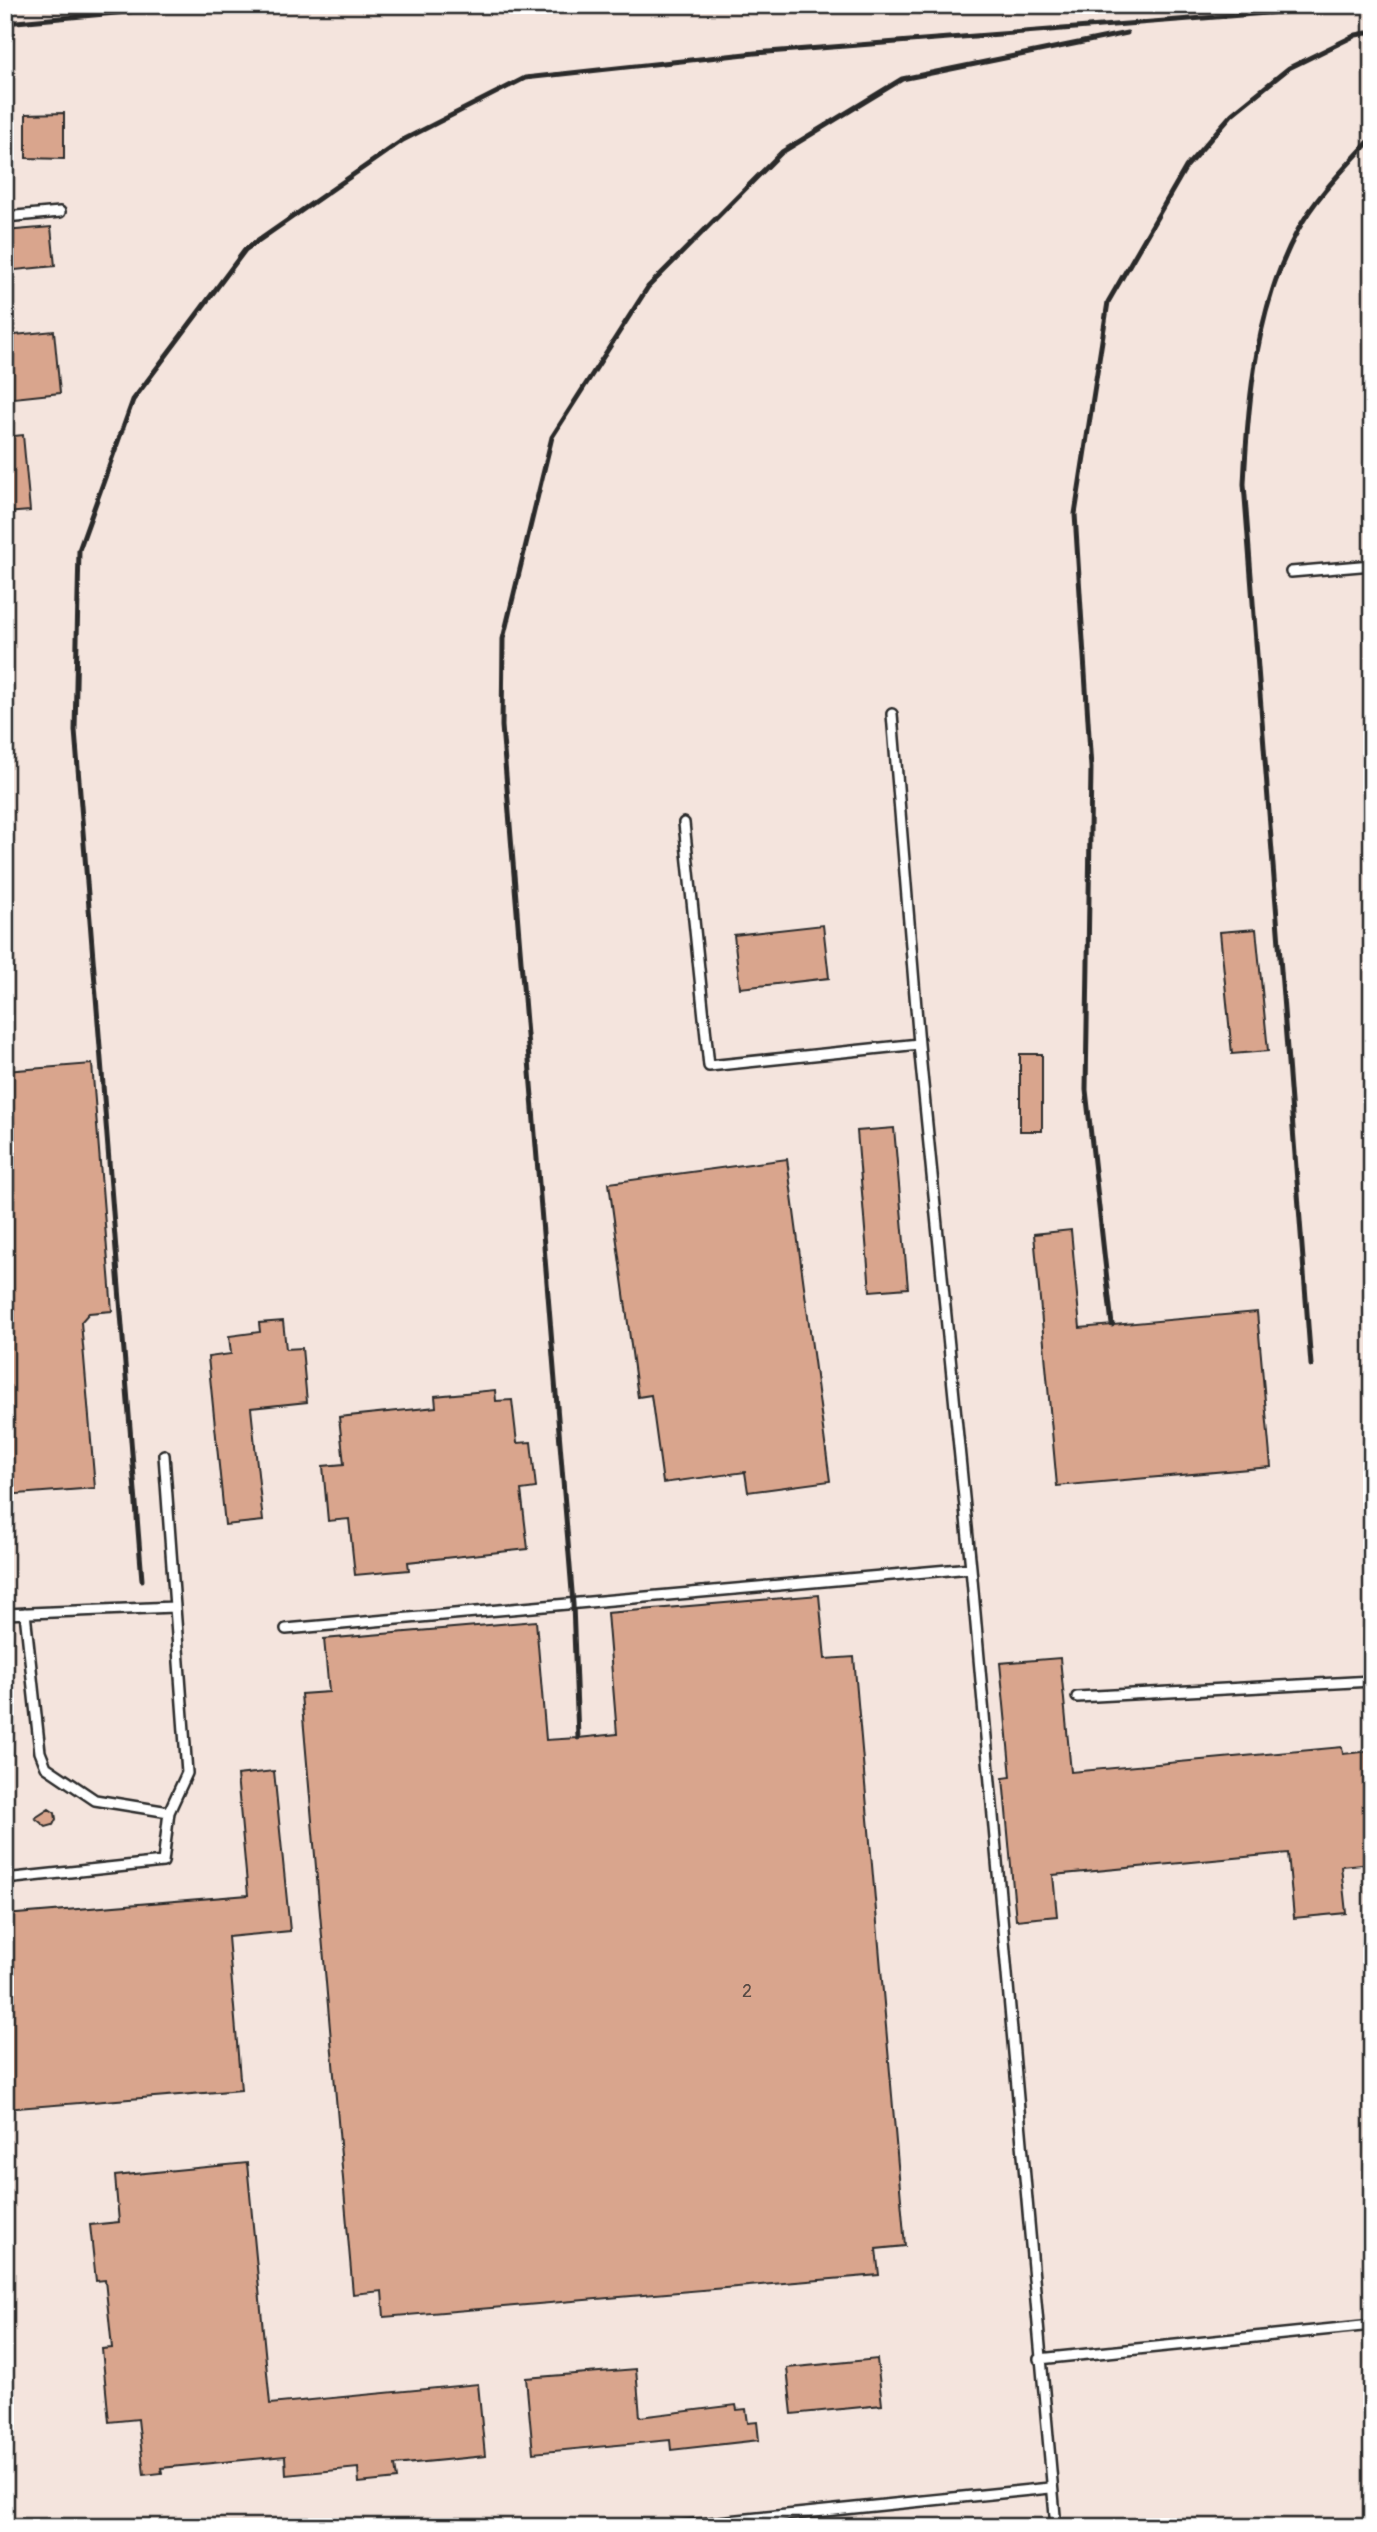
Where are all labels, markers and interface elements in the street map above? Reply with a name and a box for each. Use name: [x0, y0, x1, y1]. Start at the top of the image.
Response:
house number: 2: [742, 1980, 752, 2003]

